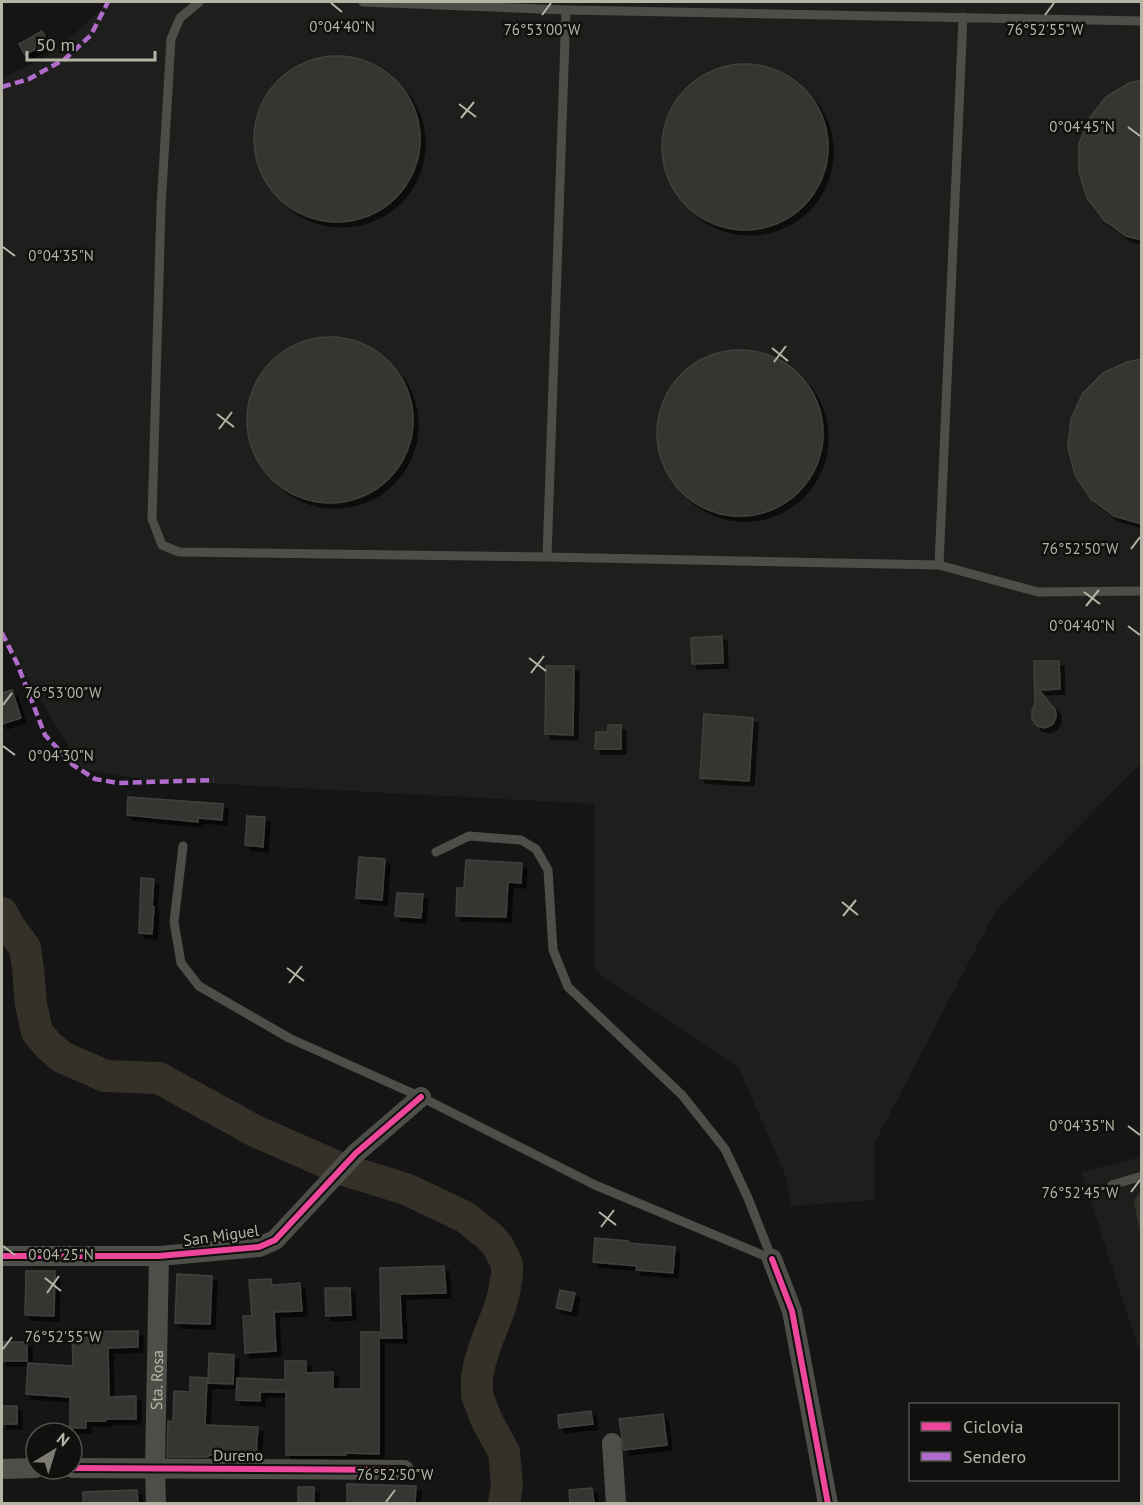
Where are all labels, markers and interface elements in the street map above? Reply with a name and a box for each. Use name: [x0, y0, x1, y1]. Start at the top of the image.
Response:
text: 0°04'40"N: [309, 17, 375, 36]
text: 76°53'00"W: [504, 20, 581, 39]
text: 76°52'55"W: [1007, 20, 1084, 39]
scale bar: [27, 24, 154, 62]
text: 50 m: [36, 33, 75, 56]
text: 0°04'45"N: [1049, 117, 1115, 136]
text: 0°04'35"N: [28, 246, 94, 265]
text: 76°52'50"W: [1042, 539, 1119, 558]
text: 0°04'40"N: [1049, 616, 1115, 635]
text: 76°53'00"W: [25, 683, 102, 702]
text: 0°04'30"N: [28, 746, 94, 765]
text: 0°04'35"N: [1049, 1116, 1115, 1135]
text: 76°52'45"W: [1042, 1183, 1119, 1202]
street label: San Miguel: [182, 1220, 261, 1250]
text: 0°04'25"N: [28, 1245, 94, 1264]
text: 76°52'55"W: [25, 1327, 102, 1346]
street label: Sta. Rosa: [146, 1350, 167, 1410]
legend: [909, 1403, 1119, 1481]
text: Ciclovía: [963, 1415, 1023, 1438]
north arrow: [24, 1421, 84, 1481]
text: N: [53, 1428, 74, 1450]
street label: Dureno: [213, 1445, 263, 1465]
text: Sendero: [963, 1445, 1026, 1468]
text: 76°52'50"W: [357, 1465, 434, 1484]

